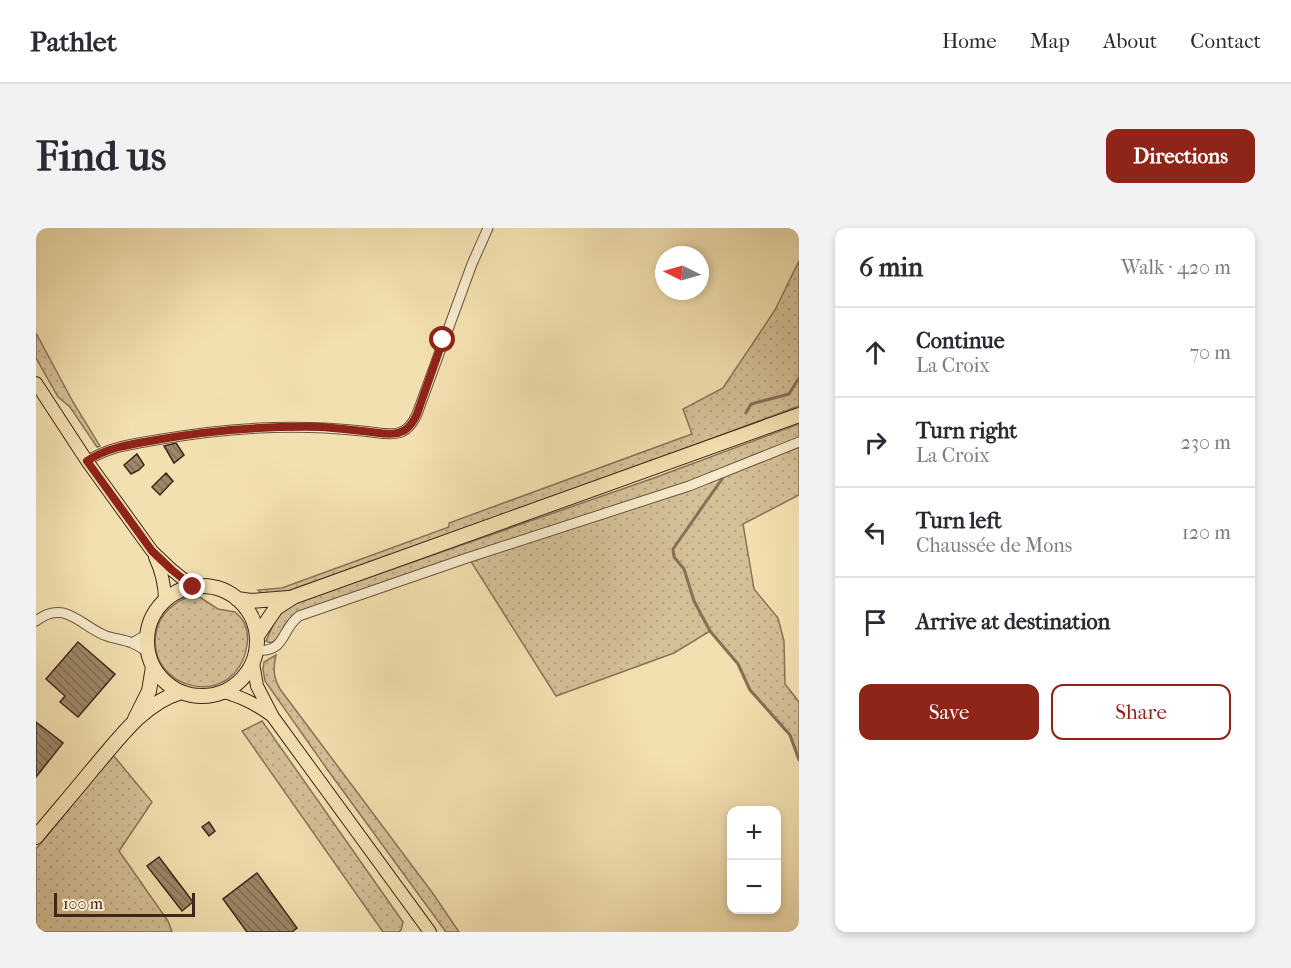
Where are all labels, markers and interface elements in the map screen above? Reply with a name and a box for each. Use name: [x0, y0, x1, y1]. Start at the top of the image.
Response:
text: Pathlet: [30, 25, 117, 58]
text: Home: [942, 29, 997, 53]
text: Map: [1030, 29, 1070, 53]
text: About: [1103, 29, 1157, 53]
text: Contact: [1190, 29, 1261, 53]
button: Directions: [1106, 129, 1255, 183]
text: Find us: [36, 132, 166, 181]
north arrow: [655, 246, 709, 300]
text: 6 min: [859, 252, 923, 283]
text: Walk · 420 m: [1121, 256, 1231, 279]
route start: [429, 326, 455, 352]
text: Continue: [916, 328, 1005, 354]
icon: ahead: [859, 336, 892, 369]
text: 70 m: [1189, 341, 1231, 364]
text: La Croix: [916, 354, 990, 377]
text: Turn right: [916, 418, 1017, 444]
icon: right: [859, 426, 892, 459]
text: 230 m: [1181, 431, 1231, 454]
text: La Croix: [916, 444, 990, 467]
text: Turn left: [916, 508, 1002, 534]
icon: left: [859, 516, 892, 549]
text: 120 m: [1182, 521, 1231, 544]
text: Chaussée de Mons: [916, 534, 1072, 557]
route end: [179, 573, 205, 599]
icon: arrive: [859, 606, 892, 639]
text: Arrive at destination: [916, 609, 1110, 635]
button: Save: [859, 684, 1039, 740]
button: Share: [1051, 684, 1231, 740]
map controls: [727, 806, 781, 914]
button: +: [727, 806, 781, 860]
button: −: [727, 860, 781, 914]
scale bar: [54, 890, 195, 918]
text: 100 m: [63, 894, 103, 913]

